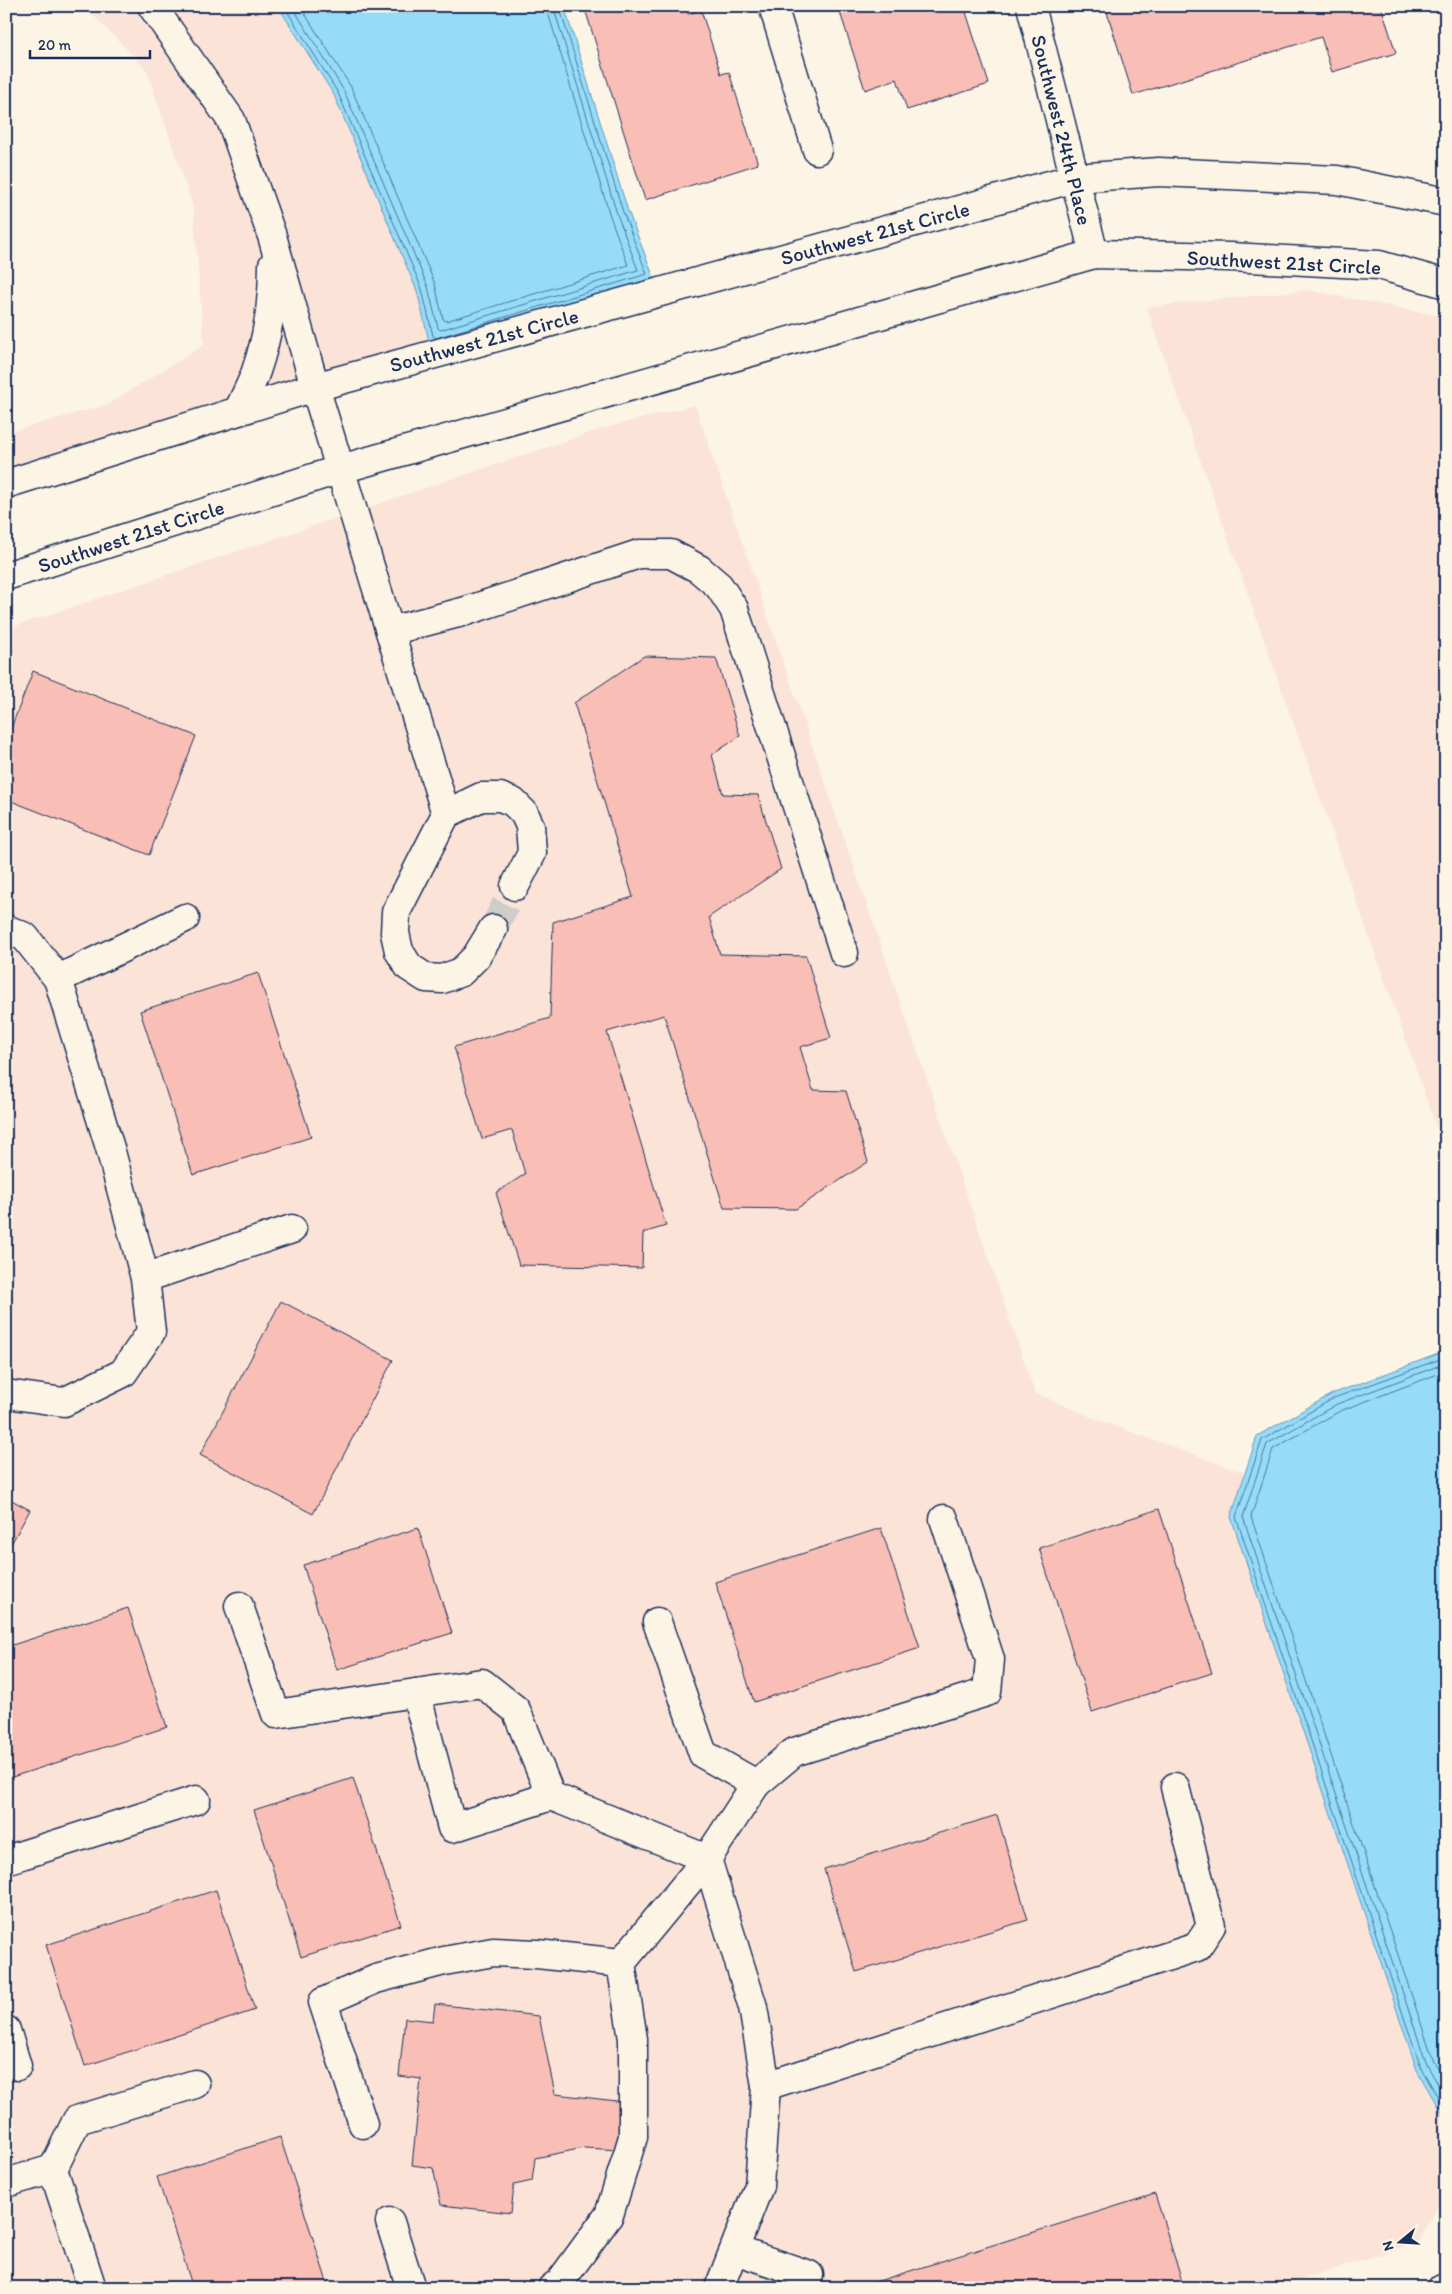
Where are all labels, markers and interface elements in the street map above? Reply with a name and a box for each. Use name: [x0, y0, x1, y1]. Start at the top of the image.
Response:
scale bar: [30, 28, 150, 60]
street label: Southwest 24th Place: [1026, 32, 1098, 228]
text: 20 m: [38, 36, 72, 54]
street label: Southwest 21st Circle: [778, 196, 972, 270]
street label: Southwest 21st Circle: [1186, 244, 1382, 280]
street label: Southwest 21st Circle: [387, 303, 581, 377]
street label: Southwest 21st Circle: [35, 494, 227, 578]
north arrow: [1374, 2216, 1424, 2266]
text: N: [1379, 2239, 1398, 2253]

